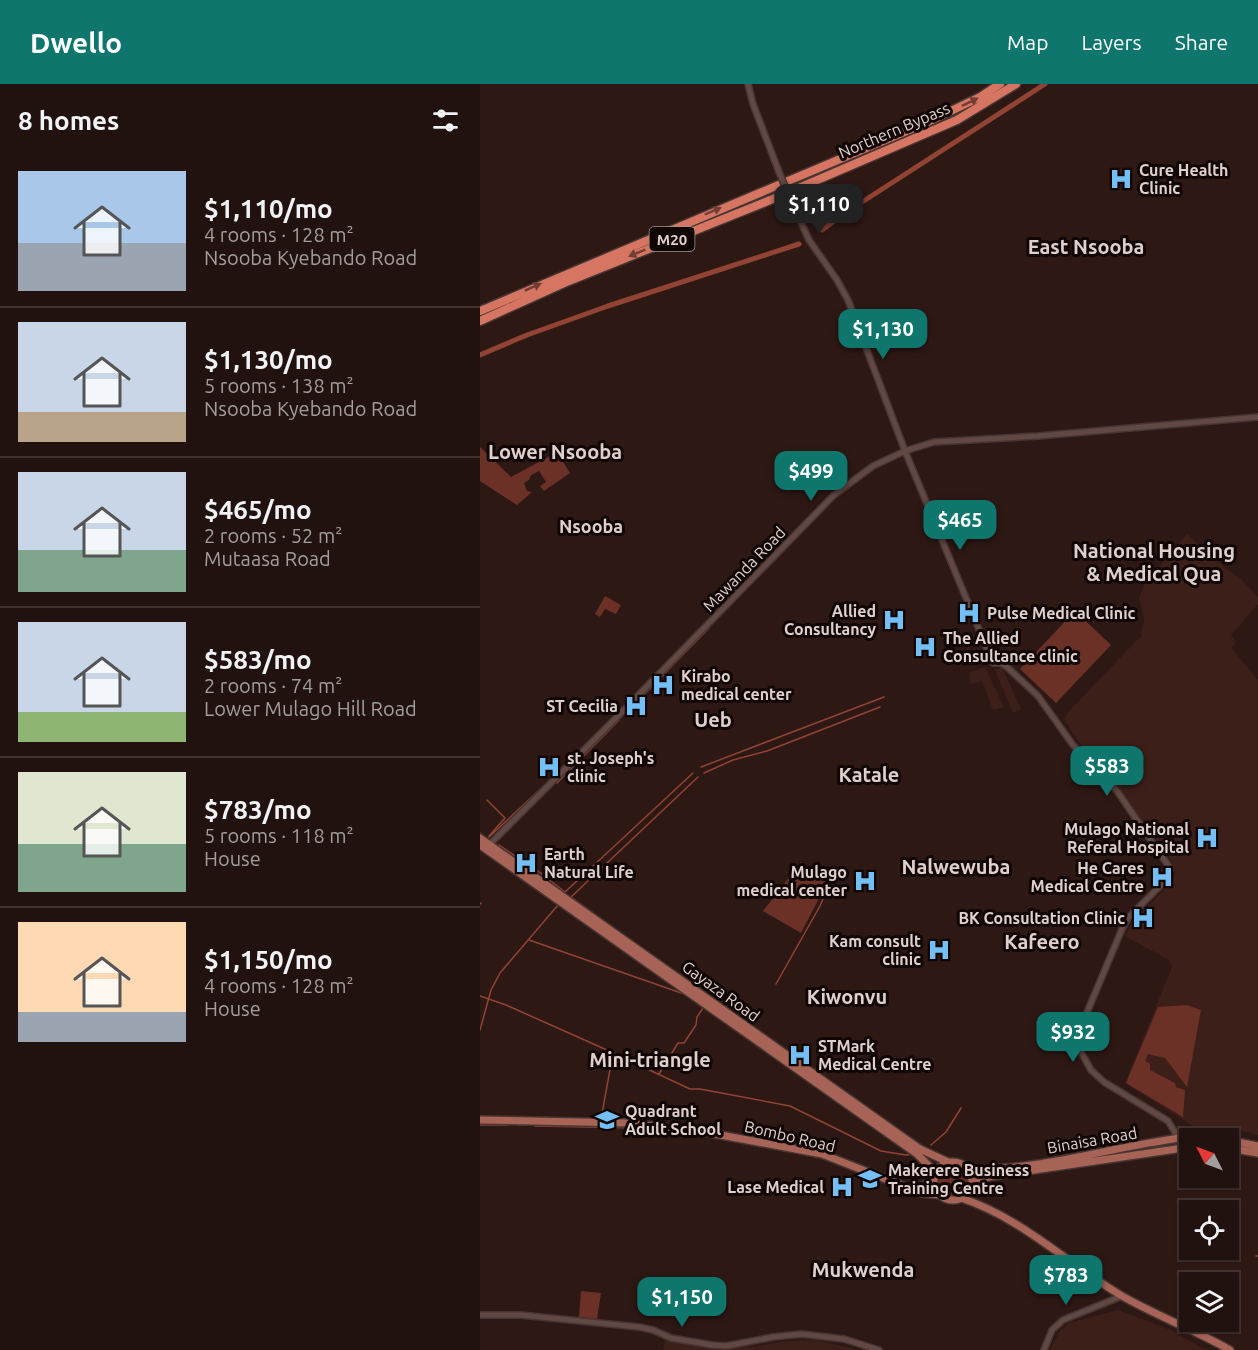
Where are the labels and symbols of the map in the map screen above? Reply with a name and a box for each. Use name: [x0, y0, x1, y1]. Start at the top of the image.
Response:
one-way arrow: [961, 97, 978, 106]
street label: Northern Bypass: [836, 98, 952, 162]
place label: Cure Health Clinic: [1139, 161, 1228, 197]
hospital icon: Cure Health Clinic: [1108, 166, 1134, 192]
pin: $1,110: [770, 184, 868, 235]
one-way arrow: [704, 206, 722, 215]
road number: M20: [650, 227, 694, 251]
district label: East Nsooba: [1028, 235, 1144, 258]
one-way arrow: [627, 248, 645, 258]
one-way arrow: [525, 282, 543, 292]
pin: $1,130: [834, 309, 932, 360]
district label: Lower Nsooba: [488, 440, 622, 463]
pin: $499: [775, 451, 847, 502]
pin: $465: [924, 500, 996, 551]
district label: Nsooba: [559, 516, 623, 536]
street label: Mawanda Road: [699, 523, 789, 615]
district label: National Housing & Medical Qua: [1073, 539, 1235, 585]
hospital icon: Pulse Medical Clinic: [956, 600, 982, 626]
place label: Allied Consultancy: [784, 602, 876, 638]
place label: Pulse Medical Clinic: [987, 604, 1136, 622]
hospital icon: Allied Consultancy: [881, 607, 907, 633]
place label: The Allied Consultance clinic: [943, 629, 1078, 665]
hospital icon: The Allied Consultance clinic: [912, 634, 938, 660]
place label: Kirabo medical center: [681, 667, 792, 703]
hospital icon: Kirabo medical center: [650, 672, 676, 698]
hospital icon: ST Cecilia: [623, 693, 649, 719]
place label: ST Cecilia: [546, 697, 618, 715]
district label: Ueb: [694, 708, 732, 731]
pin: $583: [1071, 746, 1143, 797]
place label: st. Joseph's clinic: [567, 749, 654, 785]
hospital icon: st. Joseph's clinic: [536, 754, 562, 780]
district label: Katale: [839, 763, 899, 786]
place label: Mulago National Referal Hospital: [1064, 820, 1189, 856]
hospital icon: Mulago National Referal Hospital: [1194, 825, 1220, 851]
place label: Earth Natural Life: [544, 845, 634, 881]
hospital icon: Earth Natural Life: [513, 850, 539, 876]
district label: Nalwewuba: [902, 855, 1010, 878]
place label: He Cares Medical Centre: [1030, 859, 1144, 895]
place label: Mulago medical center: [737, 863, 847, 899]
hospital icon: He Cares Medical Centre: [1149, 864, 1175, 890]
hospital icon: Mulago medical center: [852, 868, 878, 894]
hospital icon: BK Consultation Clinic: [1130, 905, 1156, 931]
place label: BK Consultation Clinic: [958, 909, 1125, 927]
district label: Kafeero: [1004, 930, 1080, 953]
place label: Kam consult clinic: [829, 932, 921, 968]
hospital icon: Kam consult clinic: [926, 937, 952, 963]
street label: Gayaza Road: [679, 957, 763, 1025]
district label: Kiwonvu: [807, 985, 887, 1008]
pin: $932: [1037, 1012, 1109, 1063]
place label: STMark Medical Centre: [818, 1037, 932, 1073]
hospital icon: STMark Medical Centre: [787, 1042, 813, 1068]
district label: Mini-triangle: [589, 1048, 711, 1071]
place label: Quadrant Adult School: [625, 1102, 721, 1138]
school or university icon: Quadrant Adult School: [594, 1107, 620, 1133]
street label: Bombo Road: [743, 1117, 837, 1155]
street label: Binaisa Road: [1046, 1123, 1138, 1157]
north arrow: [1179, 1128, 1239, 1188]
place label: Makerere Business Training Centre: [888, 1161, 1029, 1197]
school or university icon: Makerere Business Training Centre: [857, 1166, 883, 1192]
hospital icon: Lase Medical: [829, 1174, 855, 1200]
place label: Lase Medical: [727, 1178, 824, 1196]
pin: $783: [1030, 1255, 1102, 1306]
district label: Mukwenda: [812, 1258, 914, 1281]
pin: $1,150: [633, 1277, 731, 1328]

